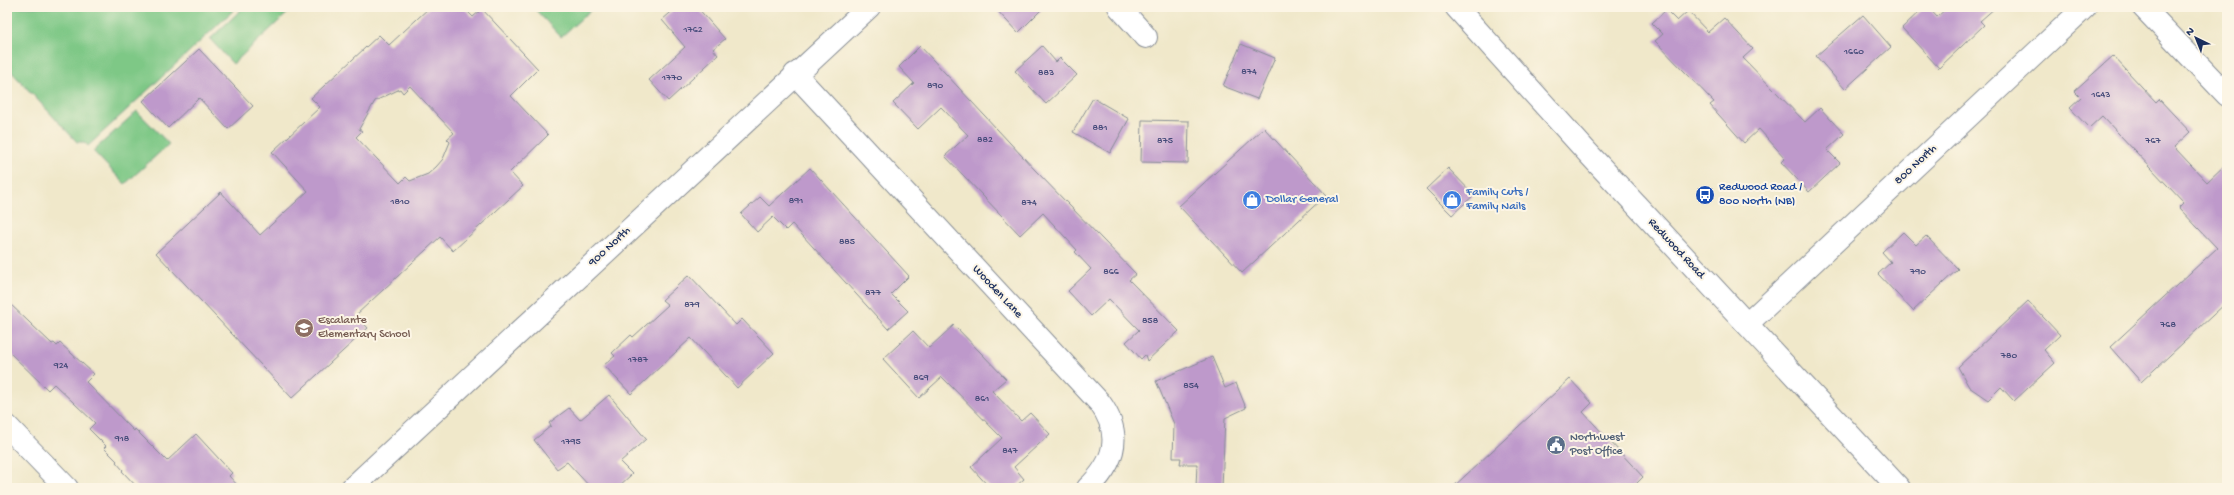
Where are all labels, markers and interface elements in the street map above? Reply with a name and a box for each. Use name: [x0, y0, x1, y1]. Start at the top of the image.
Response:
north arrow: [2176, 18, 2216, 58]
house number: 1762: [682, 24, 703, 36]
text: N: [2184, 25, 2197, 39]
house number: 1660: [1843, 46, 1864, 58]
house number: 874: [1241, 66, 1257, 78]
house number: 883: [1038, 67, 1054, 79]
house number: 1770: [661, 72, 682, 84]
house number: 890: [927, 80, 943, 92]
house number: 1643: [2090, 89, 2111, 101]
house number: 881: [1093, 122, 1108, 134]
house number: 882: [977, 134, 993, 146]
house number: 875: [1157, 135, 1173, 147]
house number: 767: [2144, 135, 2162, 147]
street label: 800 North: [1892, 142, 1940, 188]
place label: Redwood Road / 800 North (NB): [1719, 181, 1802, 209]
bus stop icon: Redwood Road / 800 North (NB): [1694, 184, 1716, 206]
place label: Family Cuts / Family Nails: [1465, 186, 1529, 214]
shop icon: Dollar General: [1241, 189, 1263, 211]
shop icon: Family Cuts / Family Nails: [1441, 189, 1463, 211]
place label: Dollar General: [1265, 193, 1339, 207]
house number: 891: [789, 195, 803, 207]
house number: 1810: [389, 196, 410, 208]
house number: 874: [1021, 197, 1037, 209]
street label: Redwood Road: [1645, 216, 1708, 283]
street label: 900 North: [585, 224, 634, 271]
house number: 885: [839, 236, 855, 248]
street label: Wooden Lane: [969, 263, 1026, 322]
house number: 866: [1103, 266, 1120, 278]
house number: 790: [1909, 266, 1926, 278]
house number: 877: [865, 287, 882, 299]
house number: 879: [684, 299, 700, 311]
place label: Escalante Elementary School: [318, 314, 411, 342]
house number: 858: [1142, 315, 1159, 327]
school or university icon: Escalante Elementary School: [293, 317, 315, 339]
house number: 768: [2159, 319, 2176, 331]
house number: 780: [2000, 350, 2017, 362]
house number: 1787: [627, 354, 649, 366]
house number: 924: [53, 360, 69, 372]
house number: 869: [913, 372, 929, 384]
house number: 854: [1183, 380, 1199, 392]
house number: 861: [975, 393, 989, 405]
place label: Northwest Post Office: [1569, 431, 1626, 459]
house number: 918: [114, 433, 130, 445]
public building icon: Northwest Post Office: [1545, 434, 1567, 456]
house number: 1795: [560, 436, 581, 448]
house number: 847: [1002, 445, 1018, 457]

